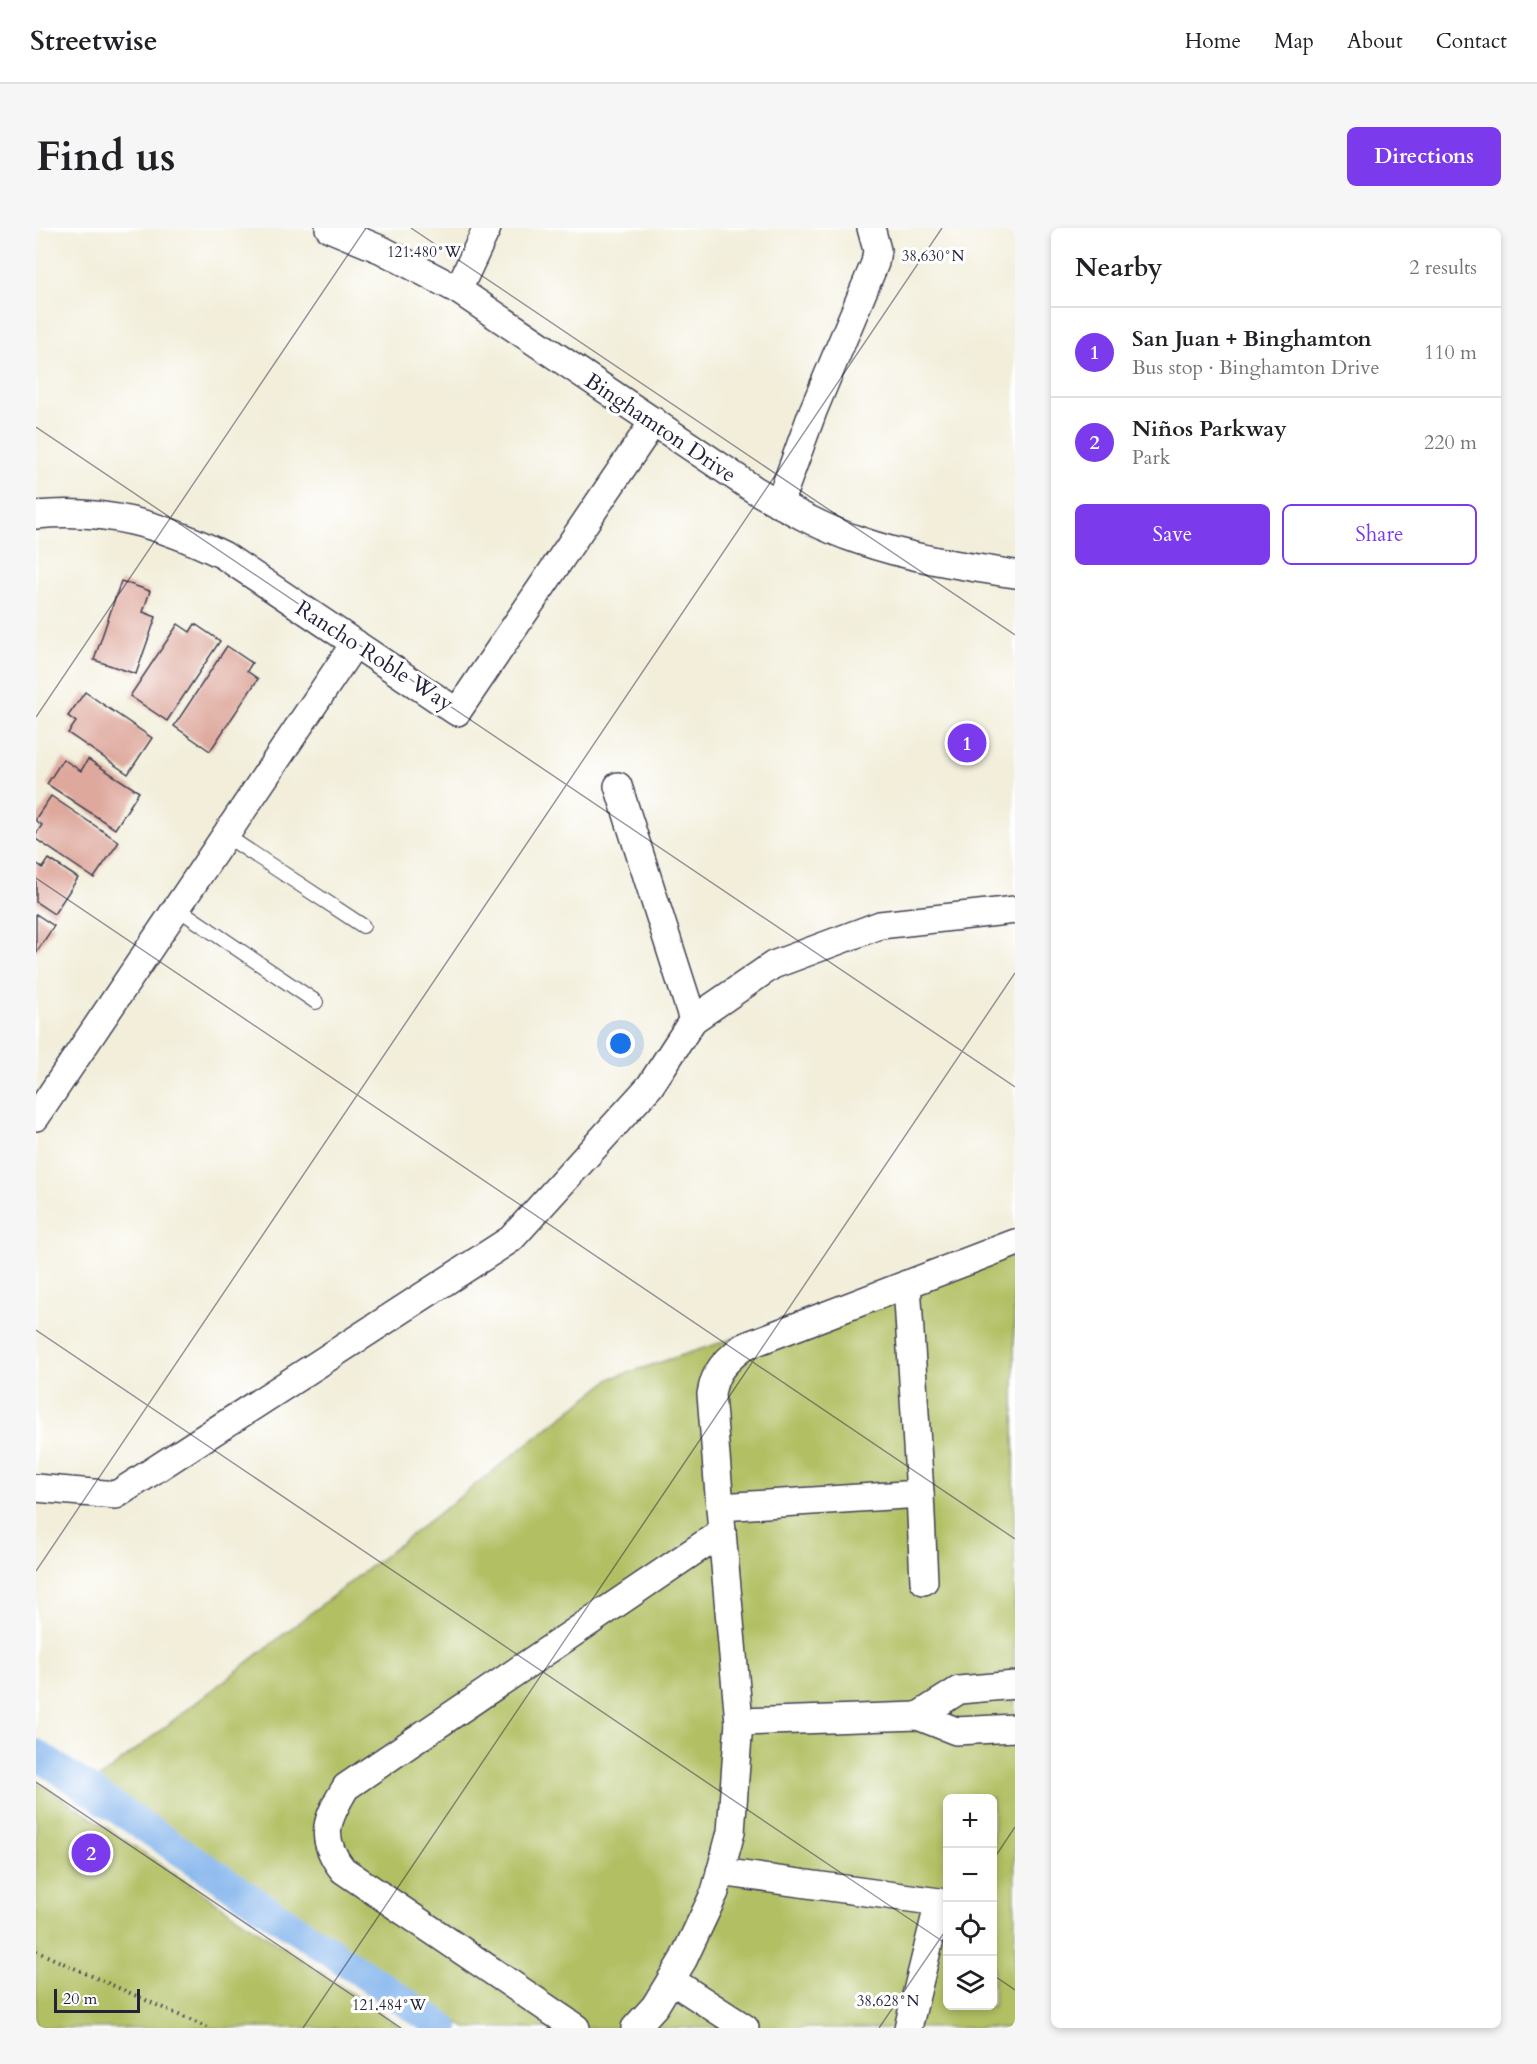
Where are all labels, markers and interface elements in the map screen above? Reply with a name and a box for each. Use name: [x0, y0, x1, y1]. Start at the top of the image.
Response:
text: Streetwise: [30, 22, 158, 60]
text: Home: [1185, 27, 1241, 56]
text: Map: [1274, 27, 1314, 56]
text: About: [1347, 27, 1403, 56]
text: Contact: [1436, 27, 1507, 56]
button: Directions: [1347, 127, 1501, 186]
text: Find us: [36, 128, 176, 185]
text: 121.480°W: [387, 242, 462, 262]
text: 38.630°N: [902, 246, 965, 266]
text: Nearby: [1075, 250, 1163, 285]
text: 2 results: [1409, 254, 1477, 281]
text: San Juan + Binghamton: [1132, 324, 1372, 354]
text: 1: [1089, 339, 1100, 366]
text: 110 m: [1424, 339, 1477, 366]
text: Bus stop · Binghamton Drive: [1132, 354, 1379, 381]
street label: Binghamton Drive: [579, 366, 742, 490]
text: Niños Parkway: [1132, 414, 1287, 444]
text: 2: [1089, 429, 1100, 456]
text: 220 m: [1424, 429, 1477, 456]
text: Park: [1132, 444, 1170, 471]
button: Save: [1075, 504, 1270, 565]
button: Share: [1282, 504, 1477, 565]
street label: Rancho Roble Way: [290, 593, 460, 718]
pin: 1: [948, 720, 986, 766]
your location: [606, 1029, 635, 1058]
map controls: [943, 1794, 997, 2010]
button: +: [943, 1794, 997, 1848]
pin: 2: [72, 1830, 110, 1876]
button: −: [943, 1848, 997, 1902]
button: locate: [943, 1902, 997, 1956]
button: layers: [943, 1956, 997, 2010]
scale bar: [54, 1986, 140, 2014]
text: 20 m: [63, 1988, 97, 2010]
text: 38.628°N: [857, 1991, 920, 2011]
text: 121.484°W: [352, 1995, 427, 2015]

